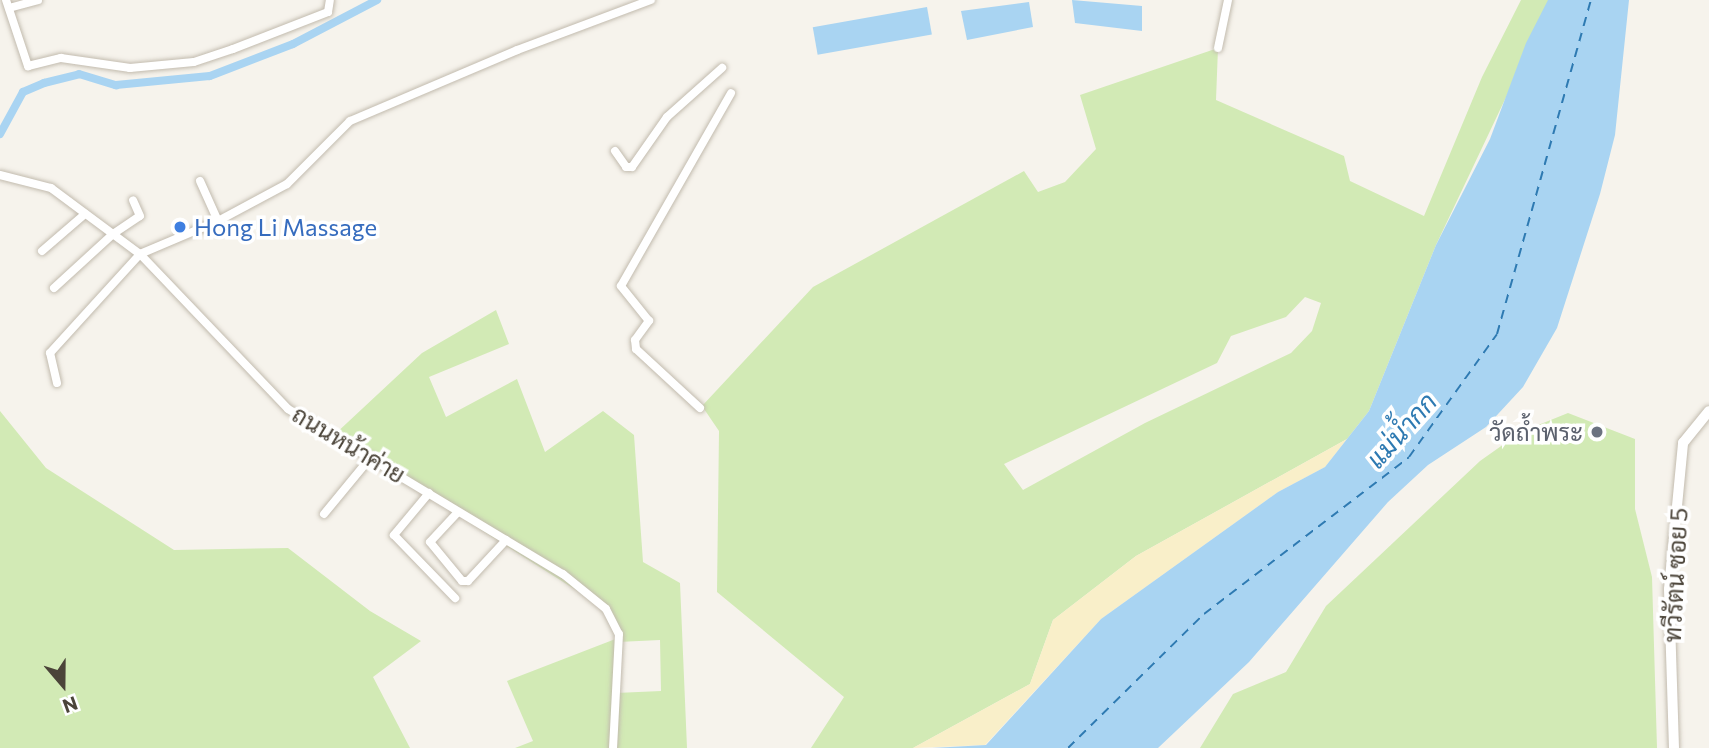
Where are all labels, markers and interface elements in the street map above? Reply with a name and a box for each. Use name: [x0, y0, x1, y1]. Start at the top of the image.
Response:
place label: Hong Li Massage: [194, 213, 377, 241]
marker: Hong Li Massage: [172, 219, 188, 235]
water label: แม่น้ำกก: [1359, 386, 1443, 474]
street label: ถนนหน้าค่าย: [287, 399, 411, 489]
place label: วัดถ้ำพระ: [1489, 418, 1583, 446]
marker: วัดถ้ำพระ: [1589, 424, 1605, 440]
street label: ทวีรัตน์ ซอย 5: [1657, 507, 1693, 643]
north arrow: [28, 650, 98, 720]
text: N: [60, 692, 81, 718]

